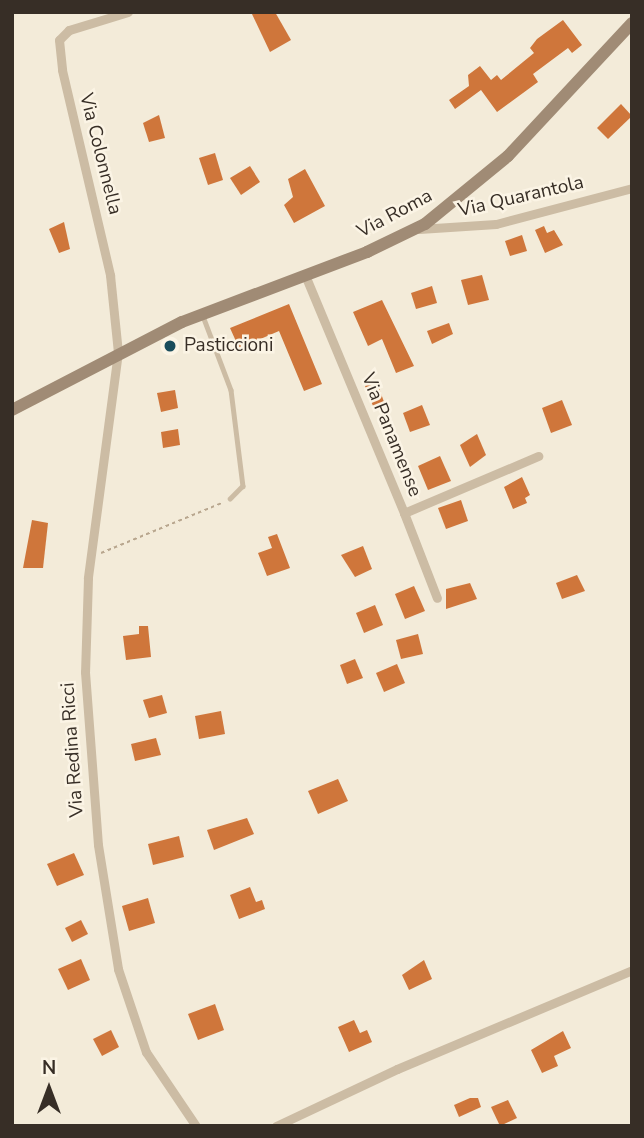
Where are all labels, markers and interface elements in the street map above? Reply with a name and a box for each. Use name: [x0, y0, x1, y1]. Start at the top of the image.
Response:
street label: Via Colonnella: [74, 91, 126, 217]
street label: Via Quarantola: [456, 171, 586, 223]
street label: Via Roma: [354, 185, 436, 243]
place label: Pasticcioni: [184, 335, 273, 357]
marker: Pasticcioni: [162, 338, 178, 354]
street label: Via Panamense: [356, 370, 426, 500]
street label: Via Redina Ricci: [57, 682, 89, 818]
north arrow: [14, 1054, 84, 1124]
text: N: [42, 1055, 56, 1081]

